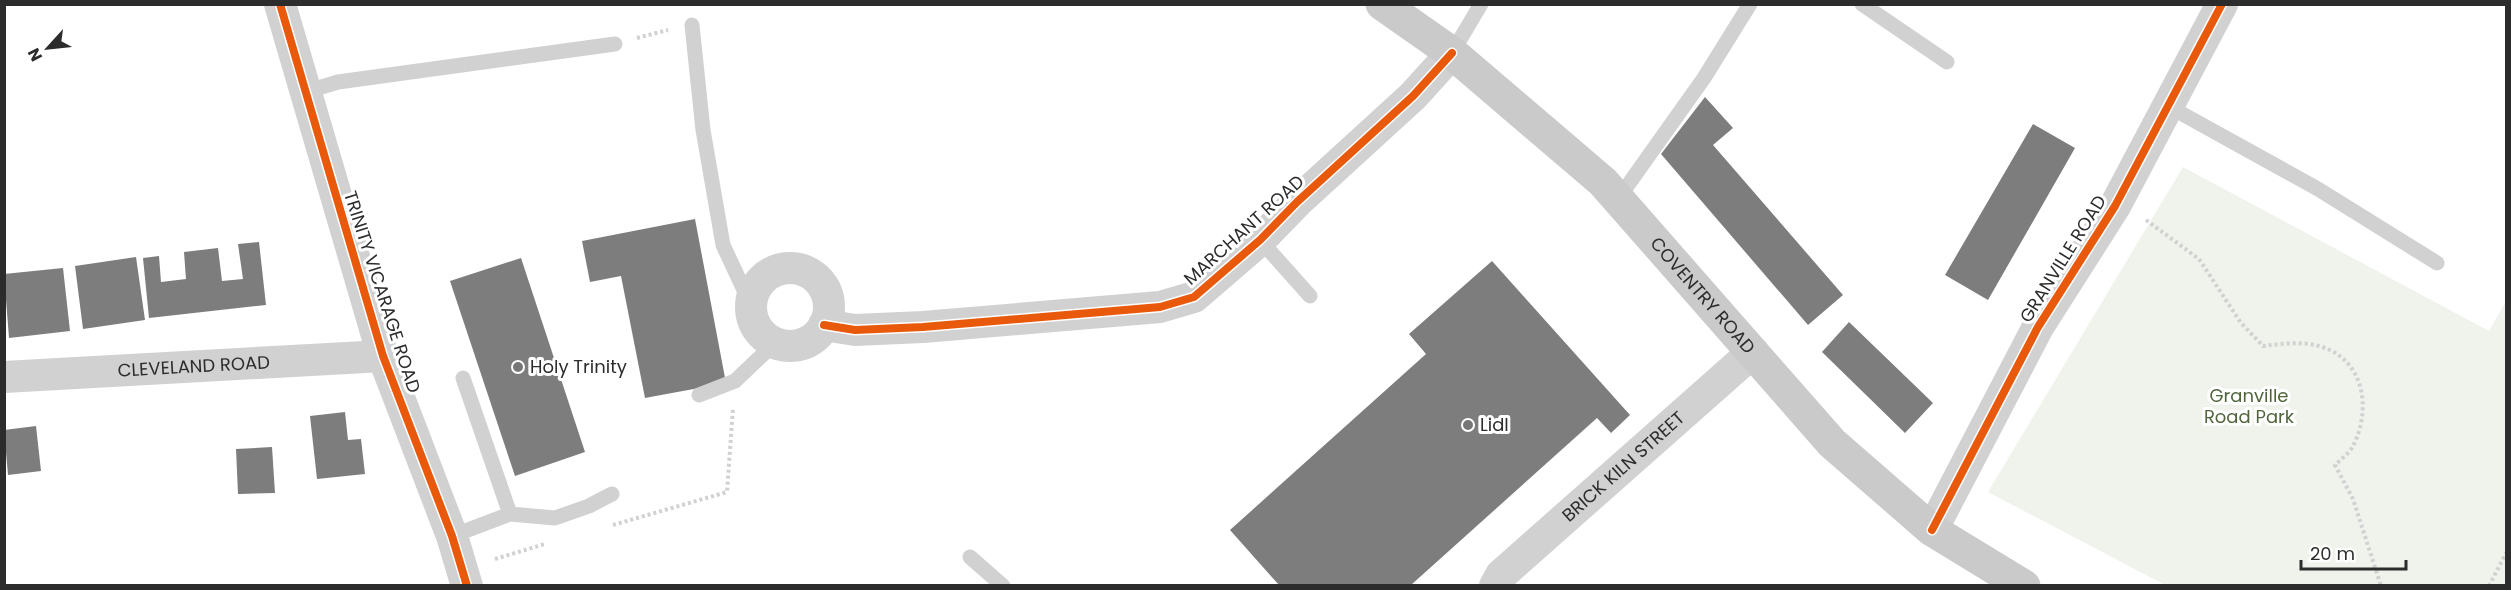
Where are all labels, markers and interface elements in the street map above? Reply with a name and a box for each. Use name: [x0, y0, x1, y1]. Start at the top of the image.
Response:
north arrow: [18, 18, 78, 78]
text: N: [22, 44, 48, 65]
street label: MARCHANT ROAD: [1178, 169, 1309, 291]
street label: TRINITY VICARAGE ROAD: [338, 188, 427, 396]
street label: GRANVILLE ROAD: [2013, 190, 2112, 327]
street label: COVENTRY ROAD: [1645, 231, 1761, 359]
street label: CLEVELAND ROAD: [117, 349, 270, 383]
place label: Holy Trinity: [530, 354, 627, 379]
marker: Holy Trinity: [511, 360, 525, 374]
park label: Granville Road Park: [2204, 383, 2295, 429]
street label: BRICK KILN STREET: [1556, 405, 1690, 527]
place label: Lidl: [1480, 412, 1509, 437]
marker: Lidl: [1461, 418, 1475, 432]
scale bar: [2301, 533, 2406, 571]
text: 20 m: [2310, 541, 2355, 566]

